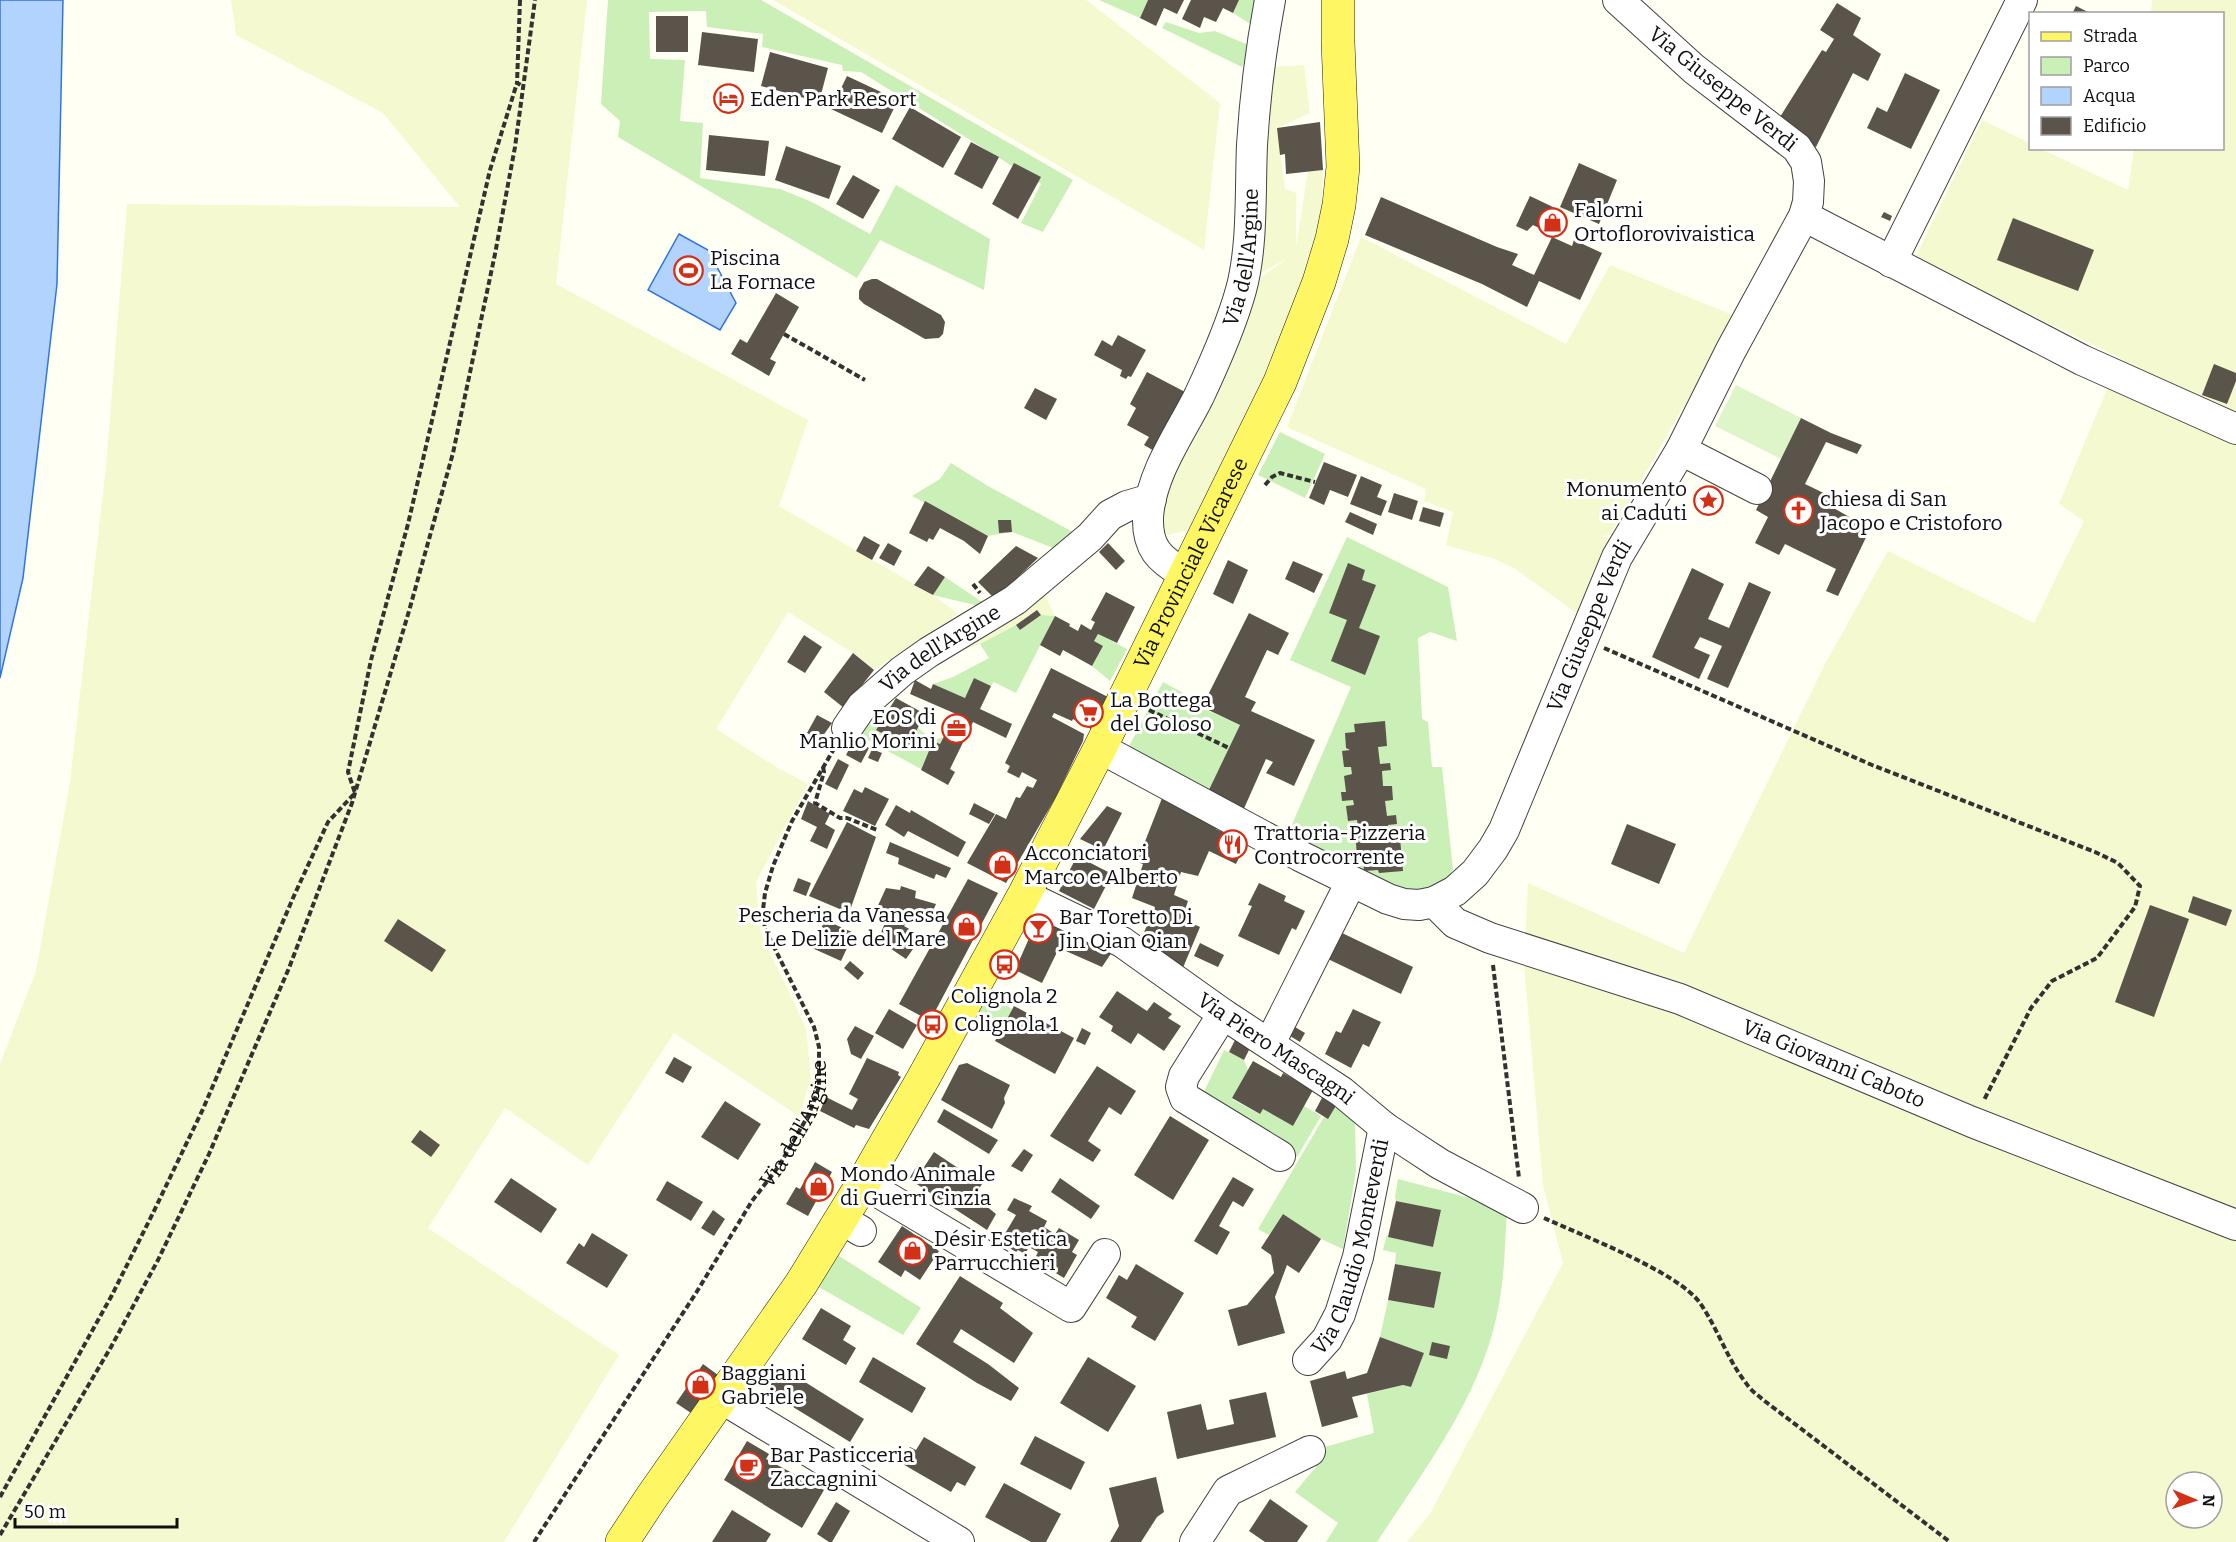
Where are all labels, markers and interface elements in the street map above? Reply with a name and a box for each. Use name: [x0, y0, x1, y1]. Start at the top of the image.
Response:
legend: [2029, 12, 2224, 150]
street label: Via Giuseppe Verdi: [1643, 21, 1803, 157]
text: Strada: [2083, 25, 2138, 47]
text: Parco: [2083, 55, 2130, 77]
hotel icon: Eden Park Resort: [713, 83, 745, 115]
text: Acqua: [2083, 85, 2136, 107]
place label: Eden Park Resort: [750, 86, 917, 112]
text: Edificio: [2083, 115, 2146, 137]
street label: Via dell'Argine: [1217, 188, 1264, 330]
place label: Falorni Ortoflorovivaistica: [1574, 197, 1755, 247]
shop icon: Falorni Ortoflorovivaistica: [1537, 206, 1569, 238]
place label: Piscina La Fornace: [710, 245, 816, 295]
sports icon: Piscina La Fornace: [673, 254, 705, 286]
street label: Via Provinciale Vicarese: [1128, 453, 1254, 673]
place label: Monumento ai Caduti: [1566, 476, 1687, 526]
place icon: Monumento ai Caduti: [1692, 485, 1724, 517]
place label: chiesa di San Jacopo e Cristoforo: [1819, 486, 2003, 536]
church icon: chiesa di San Jacopo e Cristoforo: [1783, 495, 1815, 527]
street label: Via Giuseppe Verdi: [1541, 535, 1637, 716]
street label: Via dell'Argine: [874, 599, 1005, 698]
place label: La Bottega del Goloso: [1110, 687, 1212, 737]
supermarket icon: La Bottega del Goloso: [1073, 696, 1105, 728]
place label: EOS di Manlio Morini: [799, 704, 936, 754]
office icon: EOS di Manlio Morini: [941, 713, 973, 745]
place label: Trattoria-Pizzeria Controcorrente: [1254, 820, 1426, 870]
restaurant icon: Trattoria-Pizzeria Controcorrente: [1217, 829, 1249, 861]
place label: Acconciatori Marco e Alberto: [1024, 840, 1178, 890]
shop icon: Acconciatori Marco e Alberto: [987, 849, 1019, 881]
place label: Pescheria da Vanessa Le Delizie del Mare: [738, 902, 946, 952]
place label: Bar Toretto Di Jin Qian Qian: [1058, 904, 1193, 954]
shop icon: Pescheria da Vanessa Le Delizie del Mare: [951, 911, 983, 943]
bar icon: Bar Toretto Di Jin Qian Qian: [1022, 913, 1054, 945]
bus stop icon: Colignola 2: [988, 949, 1020, 981]
place label: Colignola 2: [950, 983, 1058, 1009]
street label: Via Piero Mascagni: [1192, 987, 1360, 1110]
bus stop icon: Colignola 1: [917, 1008, 949, 1040]
place label: Colignola 1: [954, 1011, 1059, 1037]
street label: Via Giovanni Caboto: [1738, 1014, 1929, 1114]
street label: Via dell'Argine: [754, 1060, 832, 1193]
street label: Via Claudio Monteverdi: [1306, 1136, 1394, 1360]
place label: Mondo Animale di Guerri Cinzia: [840, 1161, 996, 1211]
shop icon: Mondo Animale di Guerri Cinzia: [803, 1170, 835, 1202]
place label: Désir Estetica Parrucchieri: [934, 1226, 1068, 1276]
shop icon: Désir Estetica Parrucchieri: [897, 1235, 929, 1267]
place label: Baggiani Gabriele: [721, 1360, 806, 1410]
shop icon: Baggiani Gabriele: [684, 1369, 716, 1401]
place label: Bar Pasticceria Zaccagnini: [770, 1442, 915, 1492]
cafe icon: Bar Pasticceria Zaccagnini: [733, 1451, 765, 1483]
north arrow: [2164, 1470, 2224, 1530]
scale bar: [15, 1491, 177, 1529]
text: N: [2199, 1494, 2218, 1507]
text: 50 m: [24, 1501, 66, 1523]

